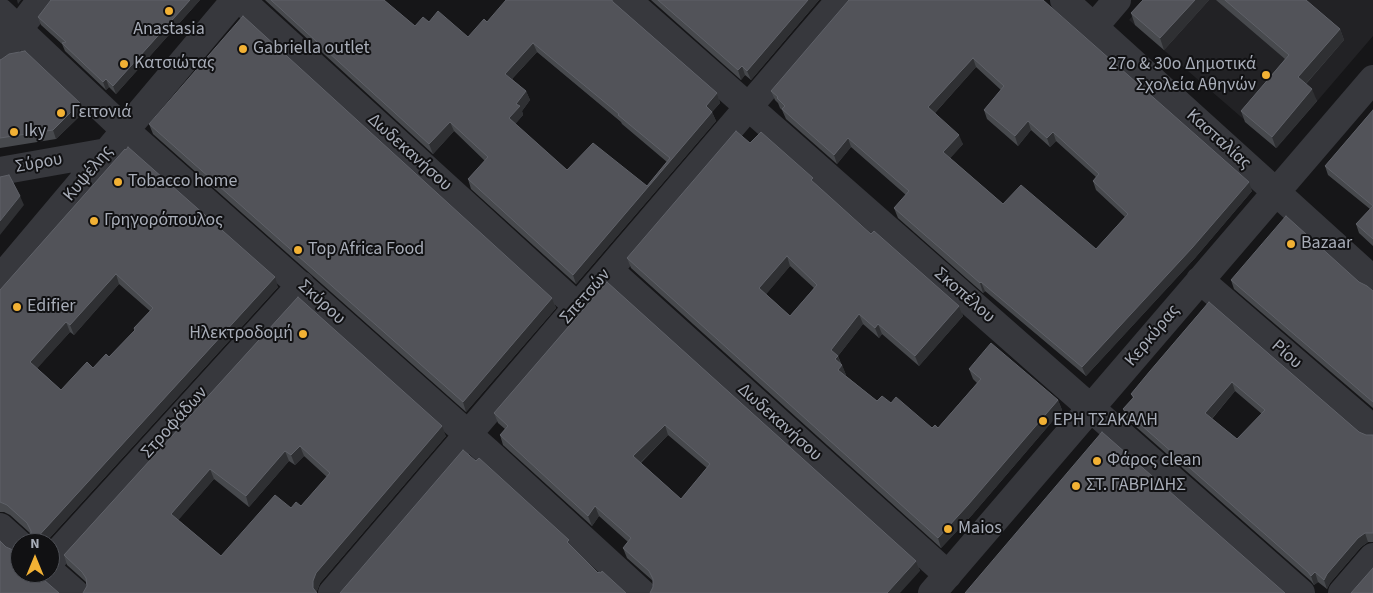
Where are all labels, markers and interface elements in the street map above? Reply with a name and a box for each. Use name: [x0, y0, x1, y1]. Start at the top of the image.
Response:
marker: Anastasia: [163, 5, 175, 17]
place label: Anastasia: [133, 19, 205, 41]
place label: Gabriella outlet: [253, 38, 370, 60]
marker: Gabriella outlet: [237, 43, 249, 55]
place label: Κατσιώτας: [134, 53, 215, 75]
place label: 27ο & 30ο Δημοτικά Σχολεία Αθηνών: [1108, 54, 1256, 96]
marker: Κατσιώτας: [118, 58, 130, 70]
marker: 27ο & 30ο Δημοτικά Σχολεία Αθηνών: [1260, 69, 1272, 81]
place label: Γειτονιά: [71, 102, 131, 124]
street label: Κασταλίας: [1181, 105, 1255, 175]
marker: Γειτονιά: [55, 107, 67, 119]
street label: Δωδεκανήσου: [362, 110, 456, 196]
place label: Iky: [24, 121, 46, 143]
marker: Iky: [8, 126, 20, 138]
street label: Κυψέλης: [59, 142, 119, 206]
street label: Σύρου: [14, 149, 64, 179]
place label: Tobacco home: [128, 171, 237, 193]
marker: Tobacco home: [112, 176, 124, 188]
place label: Γρηγορόπουλος: [104, 210, 223, 232]
marker: Γρηγορόπουλος: [88, 215, 100, 227]
place label: Bazaar: [1301, 233, 1352, 255]
marker: Bazaar: [1285, 238, 1297, 250]
place label: Top Africa Food: [308, 239, 424, 261]
marker: Top Africa Food: [292, 244, 304, 256]
street label: Σκοπέλου: [929, 264, 999, 328]
street label: Σπετσών: [556, 265, 616, 329]
street label: Σκύρου: [293, 276, 349, 330]
place label: Edifier: [27, 296, 76, 318]
marker: Edifier: [11, 301, 23, 313]
street label: Κερκύρας: [1121, 301, 1185, 371]
place label: Ηλεκτροδομή: [189, 323, 293, 345]
marker: Ηλεκτροδομή: [297, 328, 309, 340]
street label: Ρίου: [1266, 336, 1306, 374]
street label: Δωδεκανήσου: [732, 380, 826, 466]
street label: Στροφάδων: [137, 383, 213, 463]
place label: ΕΡΗ ΤΣΑΚΑΛΗ: [1053, 410, 1158, 432]
marker: ΕΡΗ ΤΣΑΚΑΛΗ: [1037, 415, 1049, 427]
place label: Φάρος clean: [1107, 450, 1201, 472]
marker: Φάρος clean: [1091, 455, 1103, 467]
place label: ΣΤ. ΓΑΒΡΙΔΗΣ: [1086, 475, 1186, 497]
marker: ΣΤ. ΓΑΒΡΙΔΗΣ: [1070, 480, 1082, 492]
place label: Maios: [958, 518, 1002, 540]
marker: Maios: [942, 523, 954, 535]
north arrow: [10, 533, 60, 583]
text: N: [30, 534, 40, 554]

